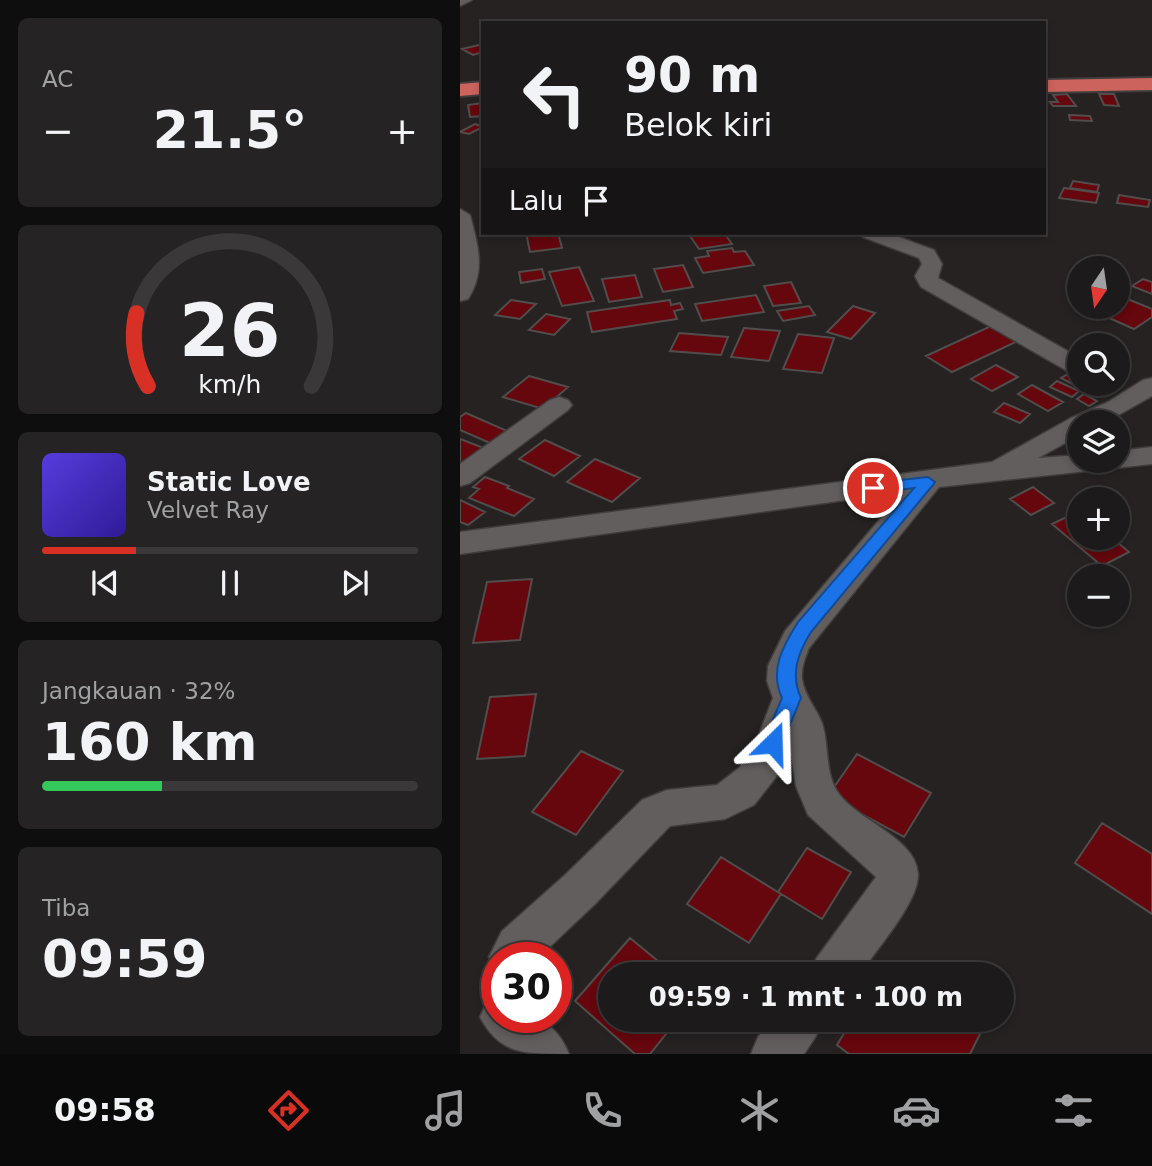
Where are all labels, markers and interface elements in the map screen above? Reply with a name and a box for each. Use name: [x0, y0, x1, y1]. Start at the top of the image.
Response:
text: 90 m: [624, 47, 760, 104]
icon: left: [509, 49, 600, 140]
text: AC: [42, 66, 73, 92]
text: 21.5°: [153, 100, 307, 160]
text: Belok kiri: [624, 106, 772, 144]
text: −: [42, 109, 74, 153]
text: +: [386, 109, 418, 153]
icon: arrive: [577, 182, 615, 220]
text: Lalu: [509, 186, 563, 216]
north arrow: [1067, 256, 1130, 318]
map controls: [1067, 256, 1130, 627]
text: 26: [179, 288, 281, 373]
button: search: [1067, 333, 1130, 396]
text: km/h: [198, 370, 262, 399]
button: layers: [1067, 410, 1130, 473]
pin: [843, 458, 903, 518]
text: Static Love: [147, 467, 311, 497]
icon: arrive: [854, 469, 892, 507]
button: +: [1067, 487, 1130, 550]
text: Velvet Ray: [147, 497, 269, 523]
icon: previous: [86, 564, 124, 602]
icon: pause: [211, 564, 249, 602]
icon: next: [336, 564, 374, 602]
button: −: [1067, 564, 1130, 627]
text: Jangkauan · 32%: [42, 678, 235, 704]
position arrow: [736, 706, 810, 780]
text: 160 km: [42, 712, 257, 772]
text: Tiba: [42, 895, 90, 921]
text: 09:59: [42, 929, 208, 989]
speed limit sign: 30: [481, 942, 572, 1033]
text: 09:59 · 1 mnt · 100 m: [649, 982, 963, 1012]
icon: directions: [264, 1086, 313, 1135]
icon: music: [421, 1086, 470, 1135]
icon: phone: [578, 1086, 627, 1135]
icon: climate: [735, 1086, 784, 1135]
icon: car: [892, 1086, 941, 1135]
icon: filters: [1049, 1086, 1098, 1135]
text: 09:58: [54, 1091, 156, 1129]

